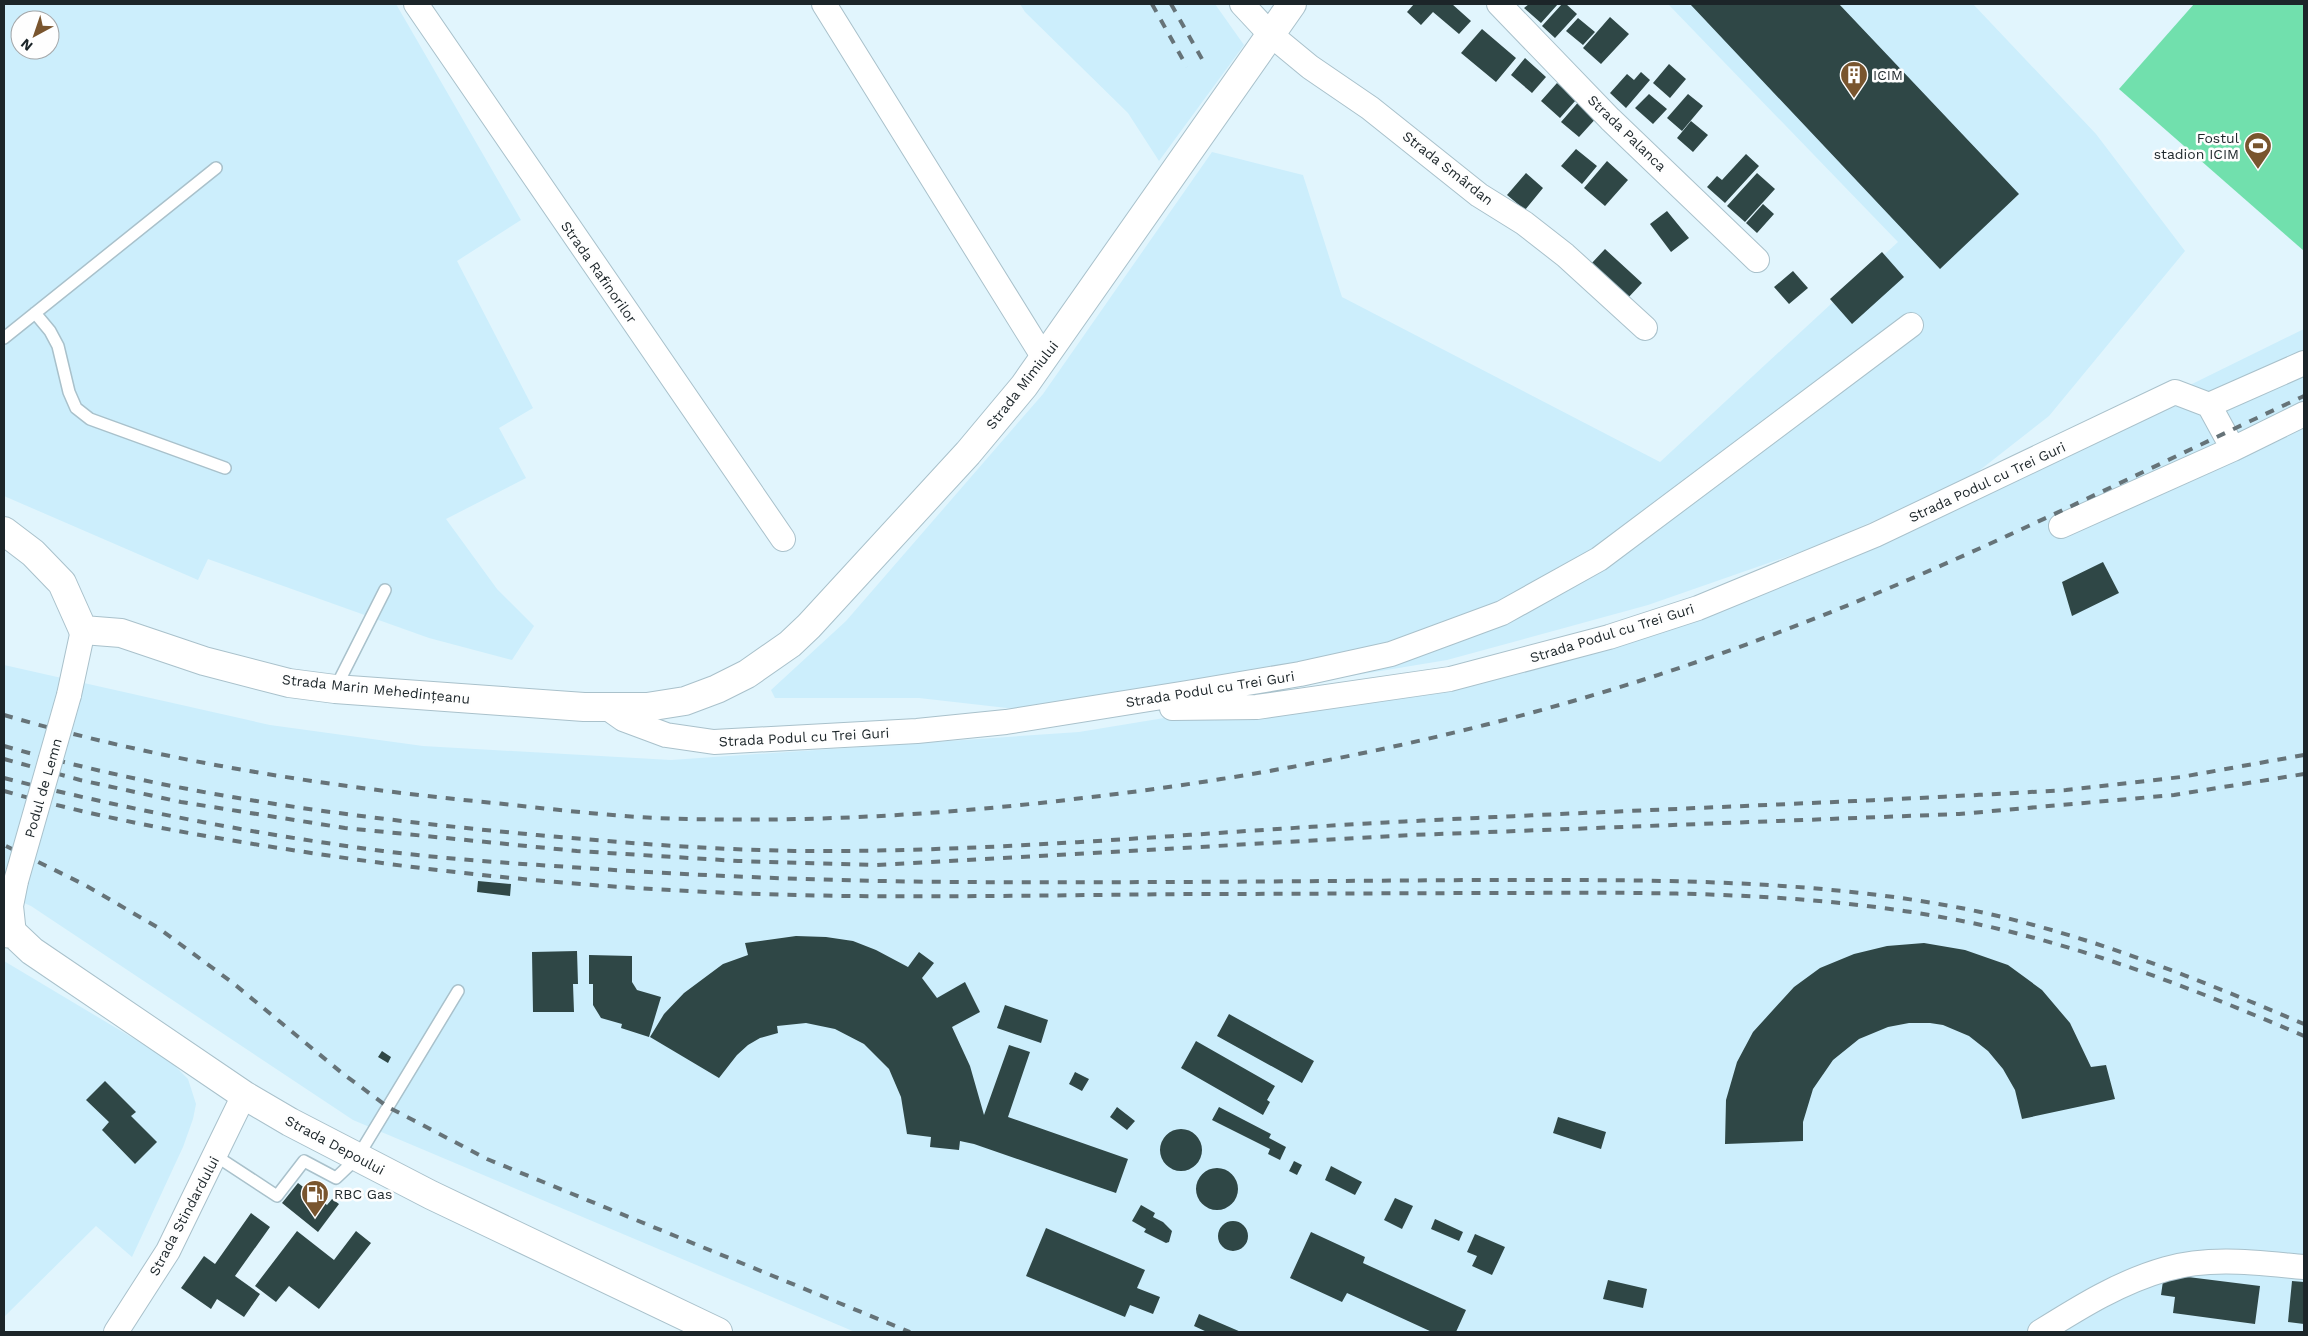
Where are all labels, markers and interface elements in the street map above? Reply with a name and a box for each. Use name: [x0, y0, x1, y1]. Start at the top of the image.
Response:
north arrow: [10, 10, 60, 60]
text: N: [18, 35, 36, 54]
building icon: ICIM: [1839, 60, 1869, 99]
place label: ICIM: [1873, 67, 1903, 83]
street label: Strada Palanca: [1585, 92, 1669, 174]
street label: Strada Smârdan: [1400, 128, 1496, 208]
place label: Fostul stadion ICIM: [2154, 130, 2240, 162]
sports icon: Fostul stadion ICIM: [2243, 131, 2273, 170]
street label: Strada Rafinorilor: [558, 218, 640, 326]
street label: Strada Mimiului: [983, 338, 1061, 432]
street label: Strada Podul cu Trei Guri: [1906, 439, 2068, 525]
street label: Strada Podul cu Trei Guri: [1528, 600, 1696, 666]
street label: Strada Podul cu Trei Guri: [1124, 668, 1296, 710]
street label: Strada Marin Mehedințeanu: [281, 671, 471, 708]
street label: Strada Podul cu Trei Guri: [718, 725, 890, 749]
street label: Podul de Lemn: [21, 736, 65, 840]
street label: Strada Depoului: [283, 1112, 387, 1178]
street label: Strada Stindardului: [146, 1154, 222, 1278]
fuel station icon: RBC Gas: [300, 1179, 330, 1218]
place label: RBC Gas: [334, 1186, 392, 1202]

